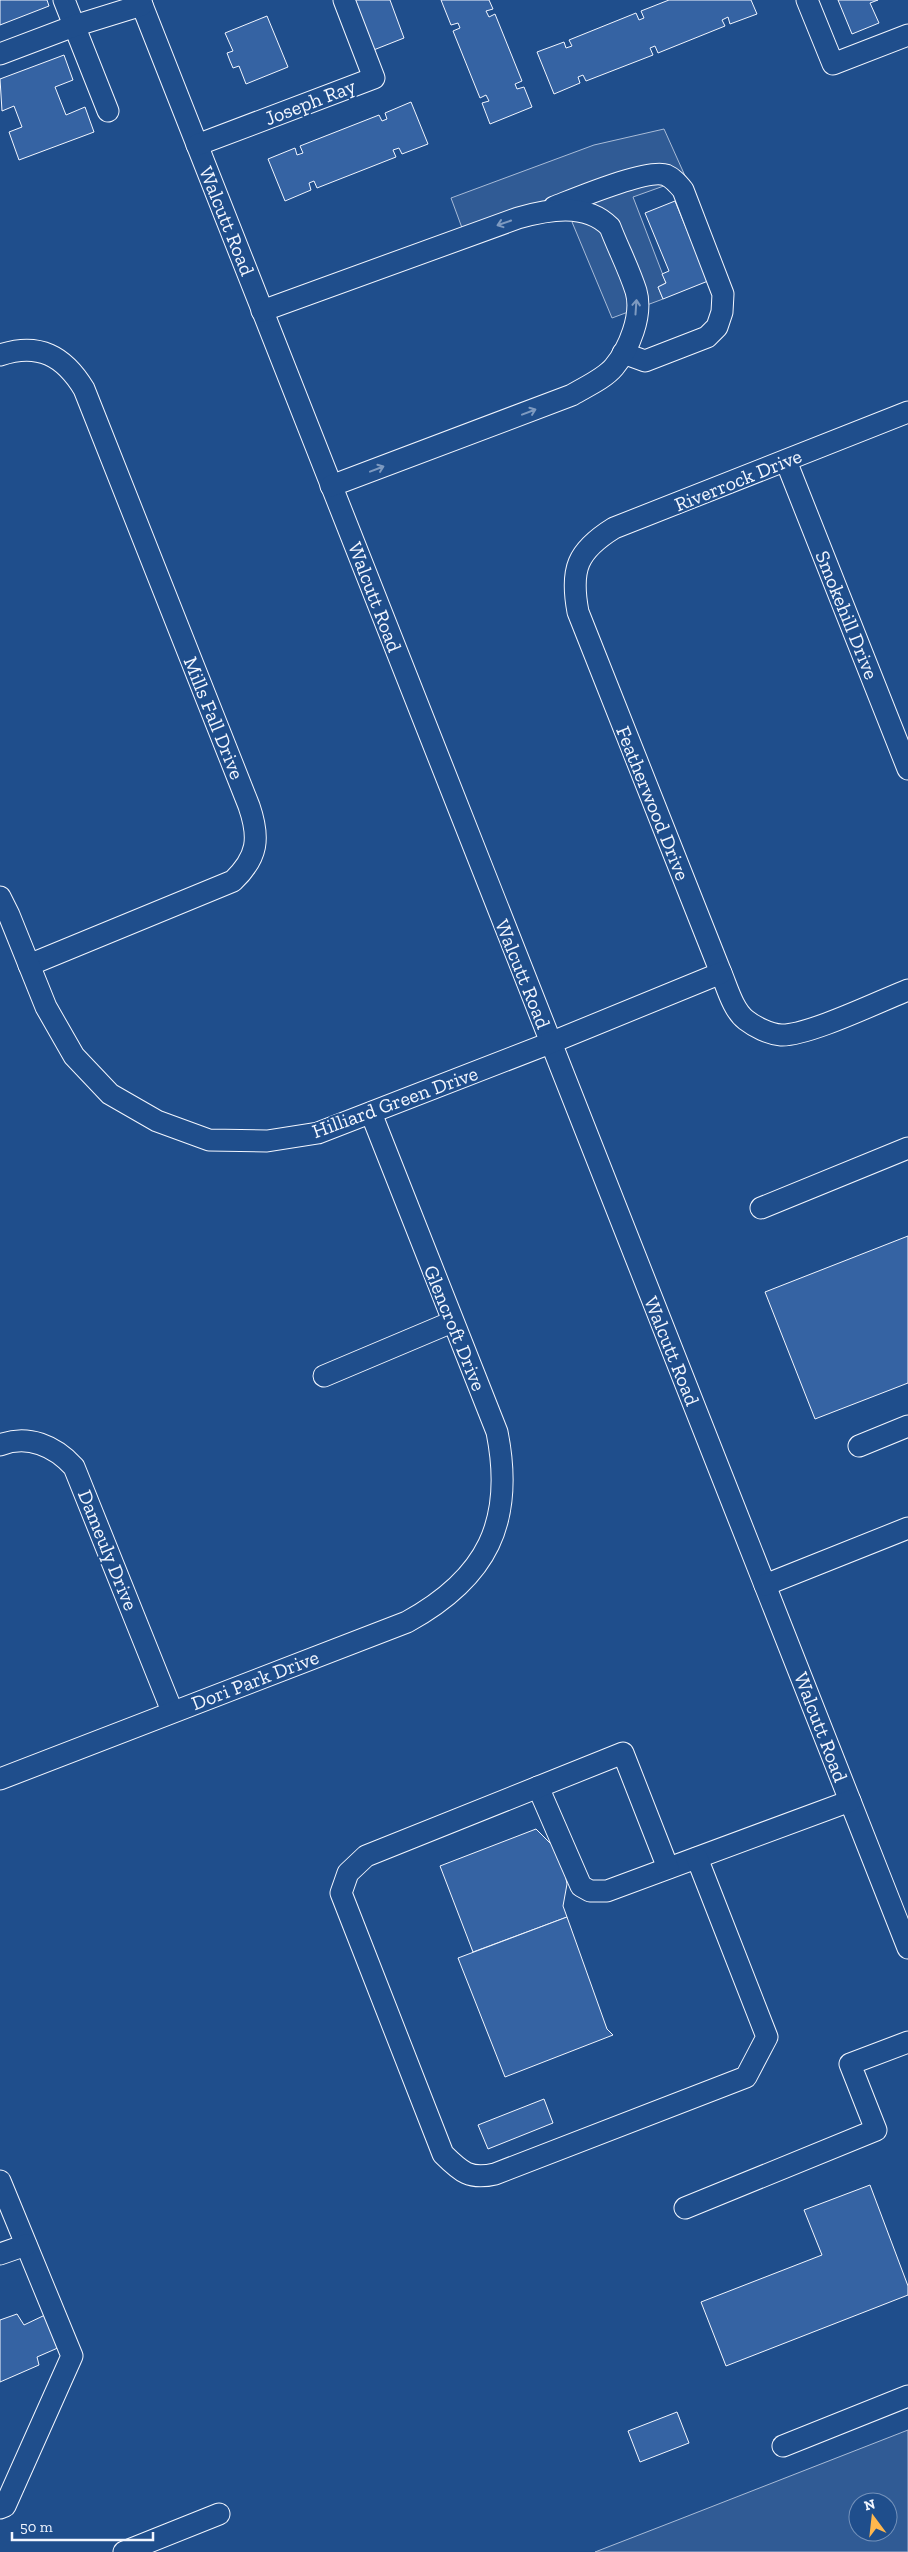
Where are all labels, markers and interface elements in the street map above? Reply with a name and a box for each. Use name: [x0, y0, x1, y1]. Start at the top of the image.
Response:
street label: Joseph Ray: [261, 73, 360, 130]
street label: Walcutt Road: [194, 163, 260, 279]
one-way arrow: [496, 218, 512, 228]
one-way arrow: [632, 299, 641, 315]
one-way arrow: [521, 407, 536, 416]
street label: Riverrock Drive: [671, 444, 805, 516]
one-way arrow: [368, 464, 384, 473]
street label: Walcutt Road: [343, 539, 407, 655]
street label: Smokehill Drive: [810, 547, 884, 683]
street label: Mills Fall Drive: [179, 653, 249, 783]
street label: Featherwood Drive: [611, 722, 695, 884]
street label: Walcutt Road: [490, 916, 556, 1032]
street label: Hilliard Green Drive: [309, 1061, 481, 1143]
street label: Glencroft Drive: [419, 1262, 491, 1394]
street label: Walcutt Road: [639, 1293, 705, 1409]
street label: Dameuly Drive: [73, 1486, 143, 1614]
street label: Dori Park Drive: [188, 1645, 322, 1715]
street label: Walcutt Road: [789, 1669, 853, 1785]
north arrow: [848, 2492, 898, 2542]
text: N: [862, 2495, 877, 2515]
scale bar: [12, 2510, 154, 2542]
text: 50 m: [20, 2518, 53, 2536]

